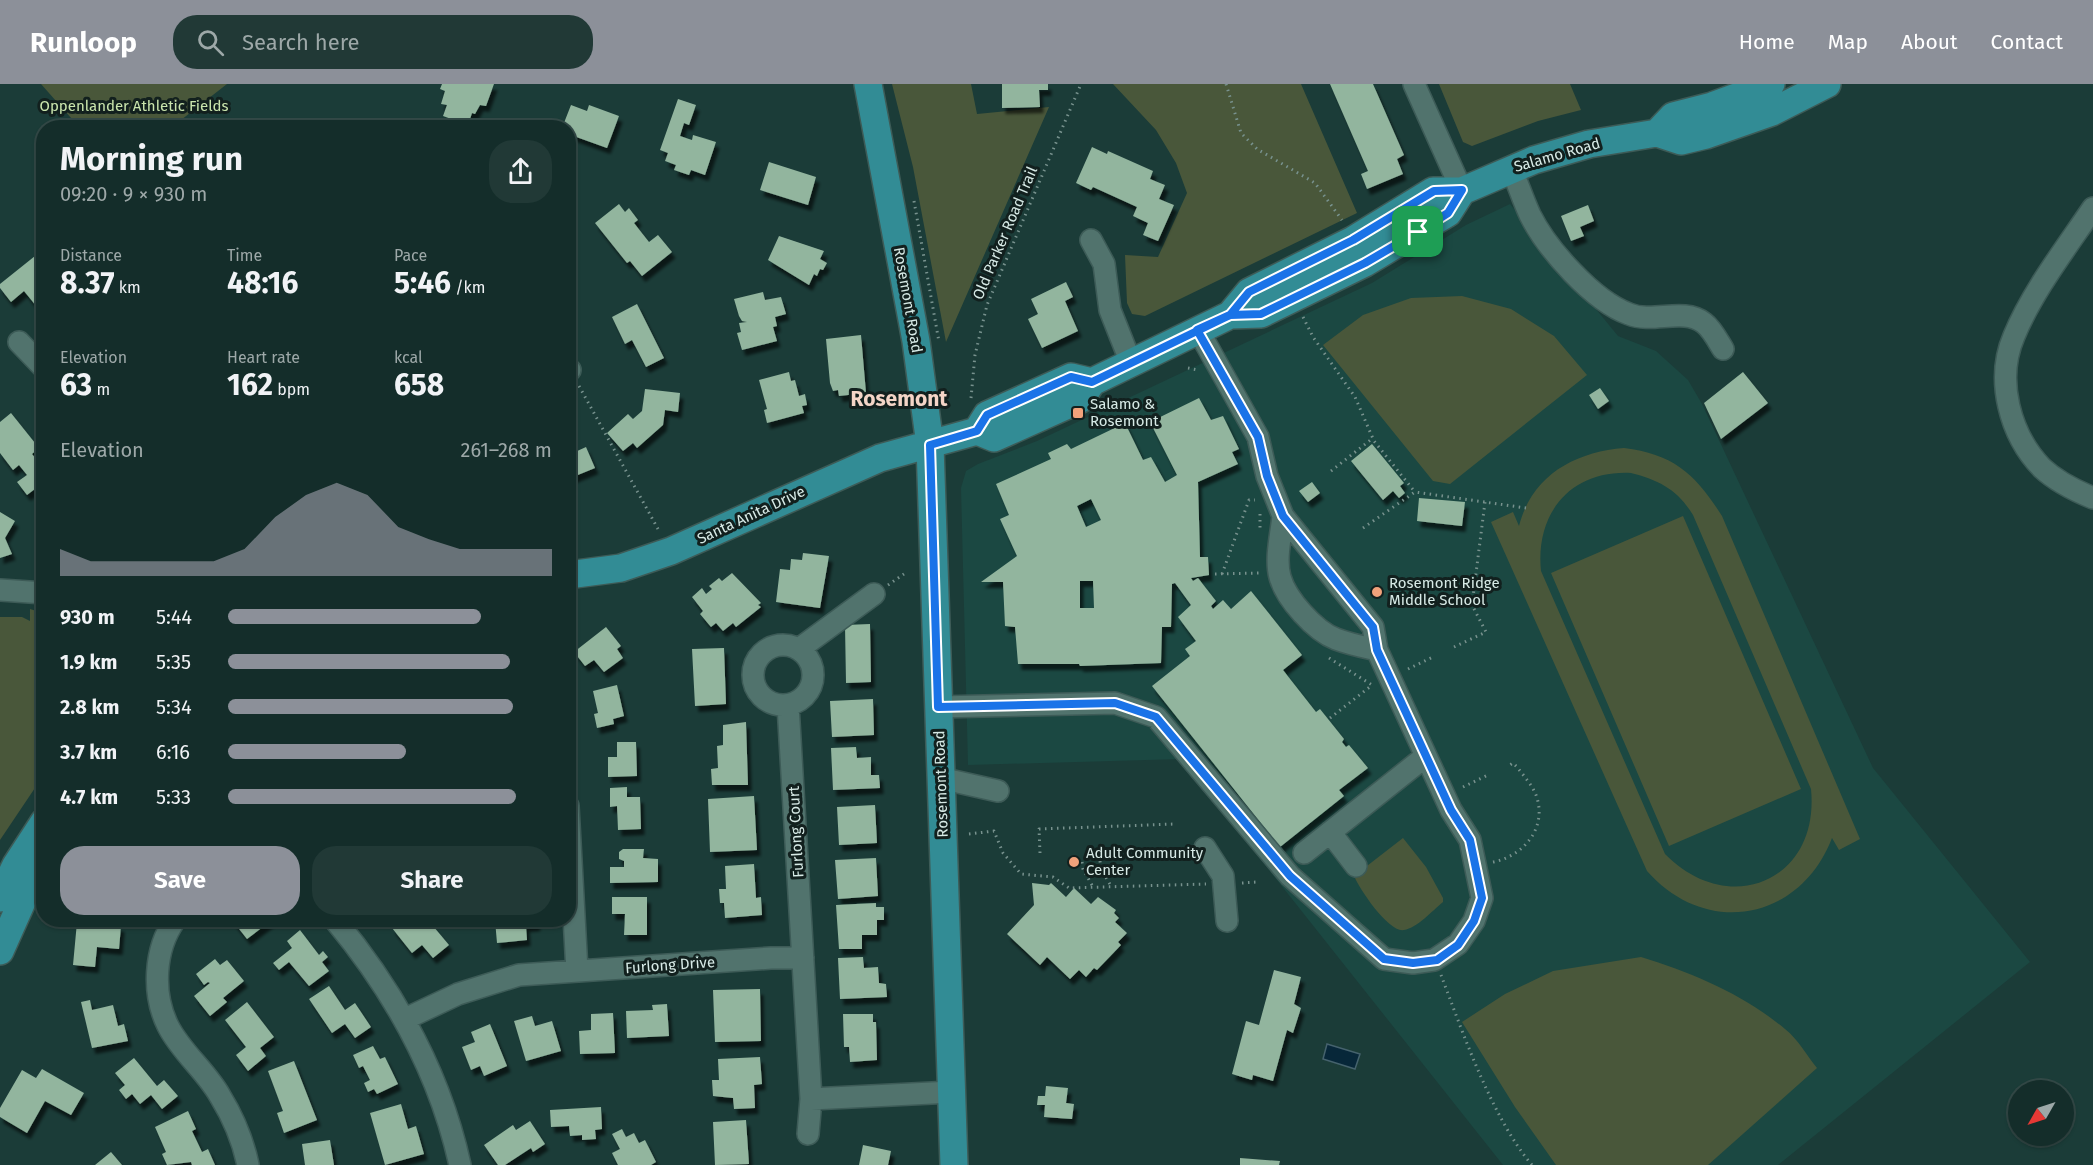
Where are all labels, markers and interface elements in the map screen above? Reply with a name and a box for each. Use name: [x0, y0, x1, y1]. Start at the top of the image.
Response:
search box: [173, 15, 593, 69]
text: Runloop: [30, 26, 137, 59]
icon: search: [194, 26, 227, 59]
text: Search here: [242, 29, 360, 56]
text: Home: [1739, 29, 1795, 55]
text: Map: [1828, 29, 1868, 55]
text: About: [1901, 29, 1958, 55]
text: Contact: [1991, 29, 2063, 55]
park label: Oppenlander Athletic Fields: [40, 97, 228, 115]
street label: Salamo Road: [1512, 134, 1602, 176]
text: Morning run: [60, 139, 243, 179]
button: share: [489, 140, 552, 203]
street label: Old Parker Road Trail: [969, 163, 1041, 302]
text: 09:20 · 9 × 930 m: [60, 182, 208, 206]
pin: [1392, 206, 1443, 257]
icon: arrive: [1401, 215, 1434, 248]
text: Distance: [60, 246, 122, 265]
text: Time: [227, 246, 262, 265]
text: Pace: [394, 246, 427, 265]
street label: Rosemont Road: [890, 246, 926, 354]
text: 8.37: [60, 265, 115, 301]
text: 48:16: [227, 265, 298, 301]
text: 5:46: [394, 265, 451, 301]
text: km: [115, 278, 141, 297]
text: /km: [451, 278, 485, 297]
text: Elevation: [60, 348, 127, 367]
text: Heart rate: [227, 348, 300, 367]
text: kcal: [394, 348, 423, 367]
text: 63: [60, 367, 92, 403]
text: 162: [227, 367, 273, 403]
text: 658: [394, 367, 444, 403]
text: m: [92, 380, 110, 399]
text: bpm: [273, 380, 310, 399]
district label: Rosemont: [851, 386, 948, 412]
place label: Salamo & Rosemont: [1090, 395, 1159, 430]
marker: Salamo & Rosemont: [1071, 406, 1085, 420]
text: Elevation: [60, 438, 144, 462]
text: 261–268 m: [461, 438, 552, 462]
street label: Santa Anita Drive: [694, 482, 808, 548]
place label: Rosemont Ridge Middle School: [1389, 574, 1500, 609]
marker: Rosemont Ridge Middle School: [1370, 585, 1384, 599]
text: 930 m: [60, 605, 115, 629]
text: 5:44: [156, 605, 192, 629]
text: 1.9 km: [60, 650, 118, 674]
text: 5:35: [156, 650, 191, 674]
text: 2.8 km: [60, 695, 119, 719]
text: 5:34: [156, 695, 192, 719]
street label: Rosemont Road: [930, 730, 952, 838]
text: 3.7 km: [60, 740, 117, 764]
text: 6:16: [156, 740, 190, 764]
text: 4.7 km: [60, 785, 118, 809]
text: 5:33: [156, 785, 191, 809]
street label: Furlong Court: [785, 785, 807, 878]
place label: Adult Community Center: [1086, 844, 1204, 879]
button: Save: [60, 846, 300, 915]
button: Share: [312, 846, 552, 915]
marker: Adult Community Center: [1067, 855, 1081, 869]
street label: Furlong Drive: [624, 953, 716, 977]
north arrow: [2008, 1080, 2074, 1146]
map controls: [2008, 1080, 2074, 1146]

